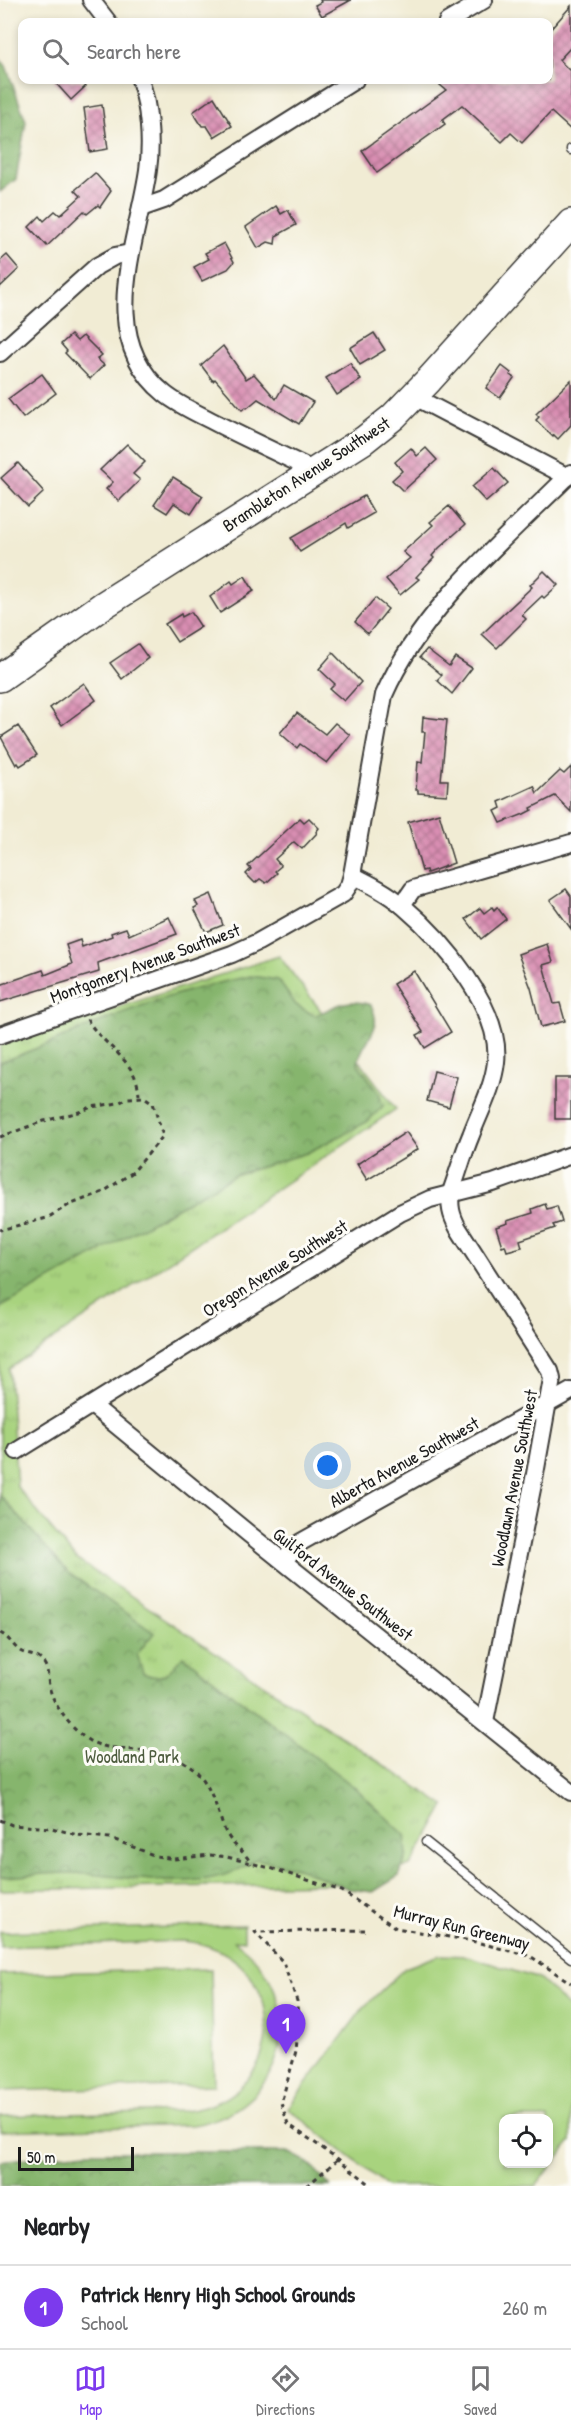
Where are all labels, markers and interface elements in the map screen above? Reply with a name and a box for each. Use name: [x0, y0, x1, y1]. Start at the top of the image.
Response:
search box: [18, 18, 553, 84]
icon: search: [39, 35, 72, 68]
text: Search here: [87, 36, 181, 66]
street label: Brambleton Avenue Southwest: [217, 410, 395, 538]
street label: Montgomery Avenue Southwest: [47, 917, 244, 1009]
street label: Oregon Avenue Southwest: [198, 1213, 353, 1323]
street label: Woodlawn Avenue Southwest: [485, 1387, 544, 1569]
street label: Alberta Avenue Southwest: [325, 1410, 484, 1514]
your location: [313, 1451, 342, 1480]
street label: Guilford Avenue Southwest: [268, 1521, 419, 1647]
park label: Woodland Park: [85, 1744, 179, 1769]
street label: Murray Run Greenway: [391, 1898, 533, 1956]
pin: 1: [266, 2004, 306, 2054]
map controls: [499, 2114, 553, 2168]
button: locate: [499, 2114, 553, 2168]
scale bar: [18, 2144, 134, 2172]
text: 50 m: [27, 2146, 56, 2168]
text: Nearby: [24, 2208, 90, 2243]
text: Patrick Henry High School Grounds: [81, 2279, 355, 2309]
text: 1: [40, 2294, 47, 2321]
text: 260 m: [503, 2294, 547, 2321]
text: School: [81, 2309, 128, 2336]
tab: Map: [74, 2362, 107, 2420]
tab: Directions: [256, 2362, 315, 2420]
tab: Saved: [464, 2362, 497, 2420]

